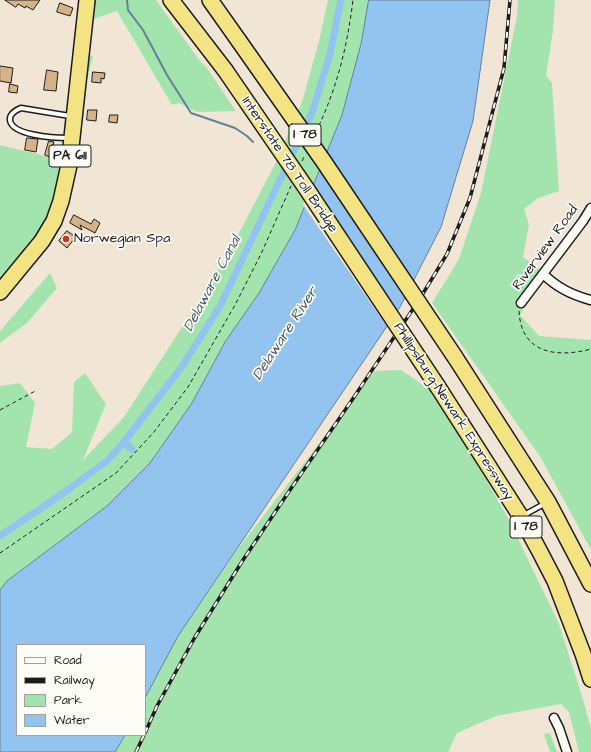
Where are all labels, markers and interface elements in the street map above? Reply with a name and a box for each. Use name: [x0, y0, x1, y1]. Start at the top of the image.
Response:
street label: Interstate 78 Toll Bridge: [237, 94, 341, 236]
road number: I 78: [289, 124, 321, 146]
road number: PA 611: [49, 145, 91, 167]
street label: Riverview Road: [510, 202, 582, 294]
place label: Norwegian Spa: [74, 231, 170, 247]
water label: Delaware Canal: [180, 233, 246, 335]
marker: Norwegian Spa: [61, 234, 71, 244]
water label: Delaware River: [249, 284, 323, 384]
street label: Phillipsburg-Newark Expressway: [389, 320, 517, 504]
road number: I 78: [510, 516, 542, 538]
legend: [16, 644, 146, 736]
text: Road: [54, 652, 82, 669]
text: Railway: [54, 672, 95, 689]
text: Park: [54, 692, 82, 709]
text: Water: [54, 712, 89, 729]

